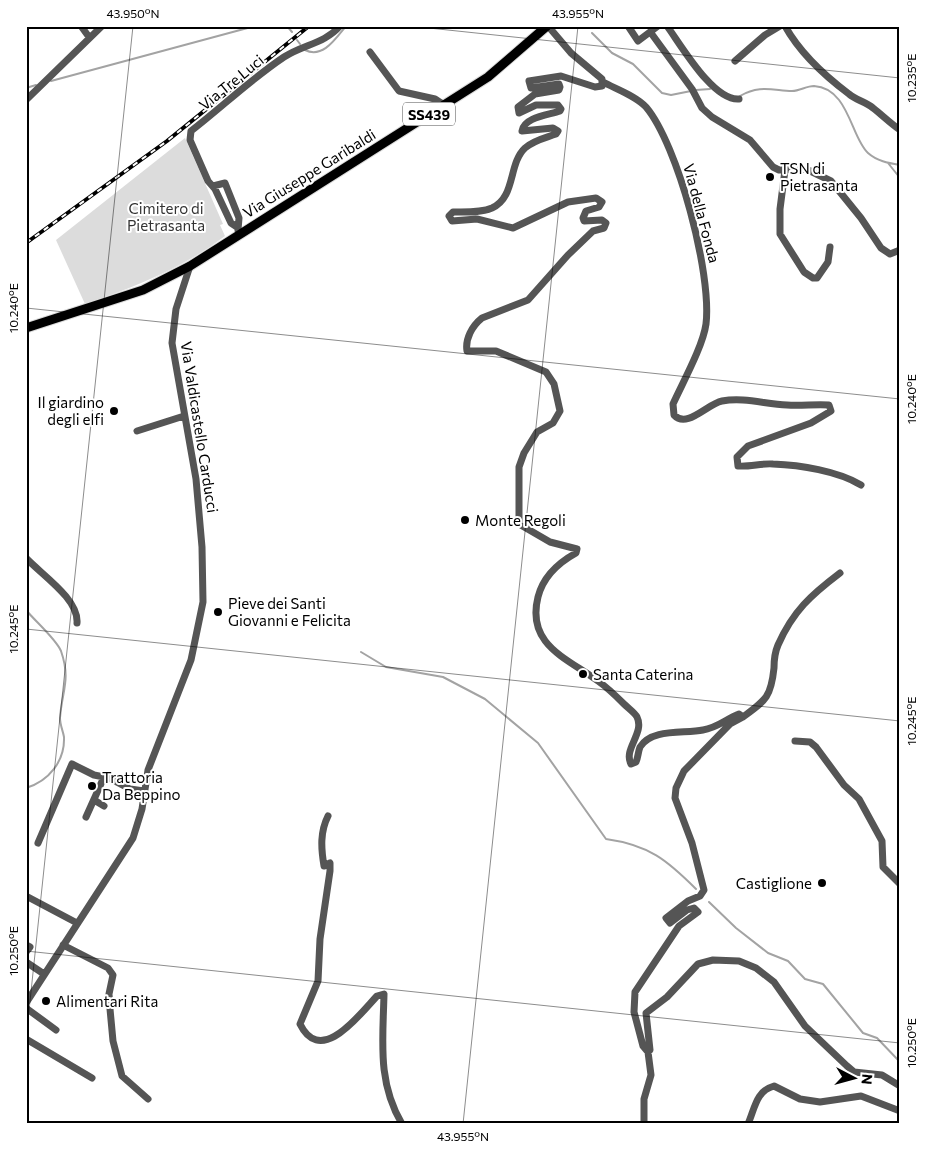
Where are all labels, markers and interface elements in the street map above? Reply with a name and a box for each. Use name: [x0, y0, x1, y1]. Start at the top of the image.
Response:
text: 43.950°N: [106, 6, 160, 20]
text: 43.955°N: [552, 6, 604, 20]
street label: Via Tre Luci: [195, 50, 267, 114]
text: 10.235°E: [904, 54, 918, 102]
road number: SS439: [403, 102, 455, 126]
street label: Via Giuseppe Garibaldi: [239, 125, 379, 221]
place label: TSN di Pietrasanta: [780, 159, 858, 194]
street label: Via della Fonda: [680, 161, 724, 265]
marker: TSN di Pietrasanta: [764, 171, 776, 183]
park label: Cimitero di Pietrasanta: [127, 199, 205, 234]
text: 10.240°E: [6, 283, 20, 333]
street label: Via Valdicastello Carducci: [178, 340, 222, 514]
text: 10.240°E: [904, 374, 918, 424]
place label: Il giardino degli elfi: [37, 393, 104, 428]
marker: Il giardino degli elfi: [108, 405, 120, 417]
place label: Monte Regoli: [475, 511, 566, 529]
marker: Monte Regoli: [459, 514, 471, 526]
place label: Pieve dei Santi Giovanni e Felicita: [228, 594, 351, 629]
text: 10.245°E: [6, 605, 20, 653]
marker: Pieve dei Santi Giovanni e Felicita: [212, 606, 224, 618]
place label: Santa Caterina: [593, 665, 693, 683]
marker: Santa Caterina: [577, 668, 589, 680]
text: 10.245°E: [904, 697, 918, 745]
place label: Trattoria Da Beppino: [102, 768, 181, 803]
marker: Trattoria Da Beppino: [86, 780, 98, 792]
place label: Castiglione: [736, 874, 812, 892]
marker: Castiglione: [816, 877, 828, 889]
text: 10.250°E: [6, 926, 20, 976]
place label: Alimentari Rita: [56, 992, 158, 1010]
marker: Alimentari Rita: [40, 995, 52, 1007]
text: 10.250°E: [904, 1018, 918, 1068]
north arrow: [828, 1052, 878, 1102]
text: N: [858, 1073, 876, 1086]
text: 43.955°N: [437, 1129, 489, 1143]

